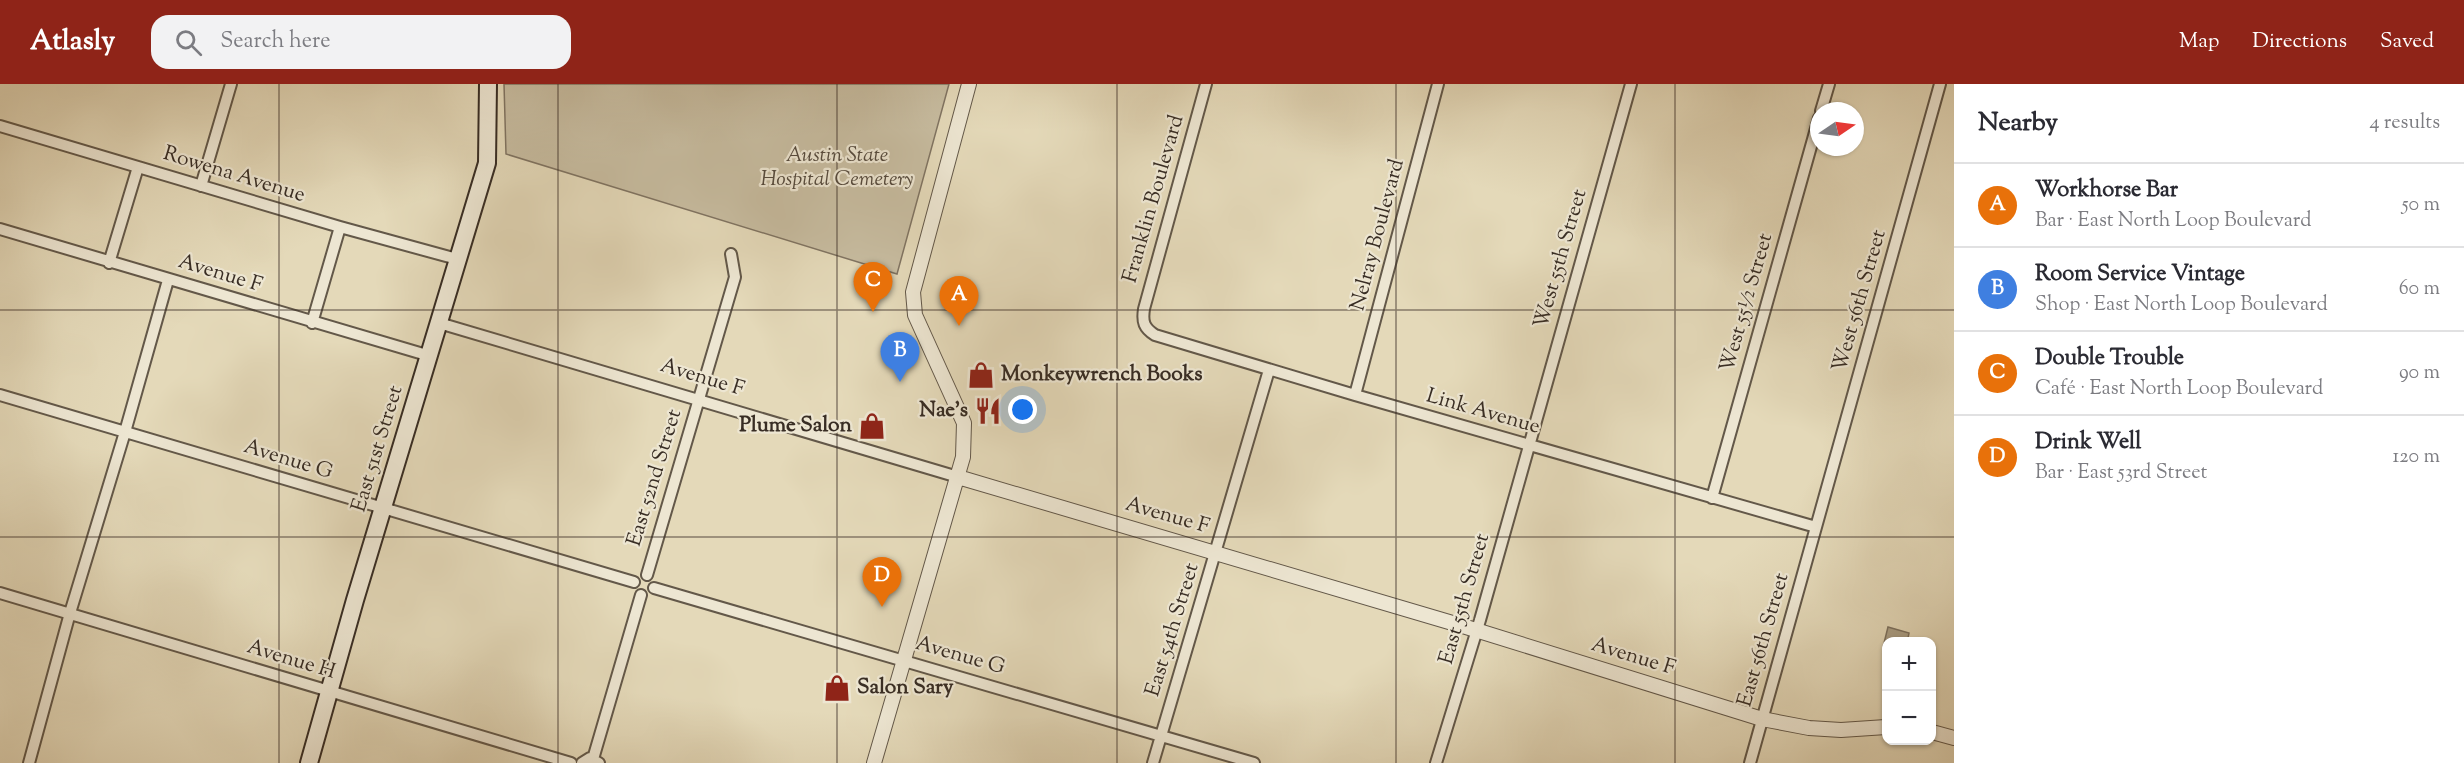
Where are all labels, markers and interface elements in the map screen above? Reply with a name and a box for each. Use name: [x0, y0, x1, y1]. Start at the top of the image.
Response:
search box: [151, 15, 571, 69]
text: Atlasly: [30, 22, 115, 62]
icon: search: [172, 26, 205, 59]
text: Search here: [220, 26, 331, 58]
text: Map: [2179, 27, 2219, 57]
text: Directions: [2252, 27, 2347, 57]
text: Saved: [2380, 27, 2434, 57]
north arrow: [1810, 102, 1864, 156]
text: Nearby: [1978, 105, 2058, 142]
text: 4 results: [2369, 109, 2440, 138]
street label: Franklin Boulevard: [1116, 111, 1192, 287]
street label: Rowena Avenue: [159, 139, 309, 211]
park label: Austin State Hospital Cemetery: [761, 141, 913, 195]
street label: Nelray Boulevard: [1343, 156, 1413, 314]
text: Workhorse Bar: [2035, 175, 2178, 207]
street label: West 55th Street: [1527, 186, 1595, 332]
text: A: [1989, 191, 2006, 220]
text: 50 m: [2402, 191, 2440, 220]
text: Bar · East North Loop Boulevard: [2035, 207, 2312, 236]
street label: West 56th Street: [1825, 226, 1895, 376]
street label: West 55½ Street: [1713, 230, 1781, 376]
street label: Avenue F: [174, 247, 266, 301]
text: Room Service Vintage: [2035, 259, 2245, 291]
pin: C: [854, 262, 892, 312]
text: B: [1991, 275, 2004, 304]
text: 60 m: [2399, 275, 2440, 304]
pin: A: [940, 276, 978, 326]
text: Shop · East North Loop Boulevard: [2035, 291, 2328, 320]
pin: B: [880, 332, 920, 382]
text: Double Trouble: [2035, 343, 2184, 375]
street label: Avenue F: [656, 351, 748, 405]
text: C: [1989, 359, 2006, 388]
text: 90 m: [2399, 359, 2440, 388]
shop icon: Monkeywrench Books: [966, 360, 996, 390]
place label: Monkeywrench Books: [1001, 360, 1202, 390]
text: Café · East North Loop Boulevard: [2035, 375, 2323, 404]
street label: Link Avenue: [1423, 381, 1543, 443]
street label: East 51st Street: [345, 382, 411, 516]
your location: [1008, 395, 1037, 424]
place label: Nae's: [919, 396, 968, 426]
restaurant icon: Nae's: [973, 396, 1003, 426]
street label: East 52nd Street: [620, 406, 690, 550]
place label: Plume Salon: [739, 411, 853, 441]
shop icon: Plume Salon: [857, 411, 887, 441]
text: Drink Well: [2035, 427, 2141, 459]
street label: Avenue G: [240, 432, 336, 488]
text: D: [1990, 443, 2005, 472]
text: 120 m: [2392, 443, 2440, 472]
text: Bar · East 53rd Street: [2035, 459, 2207, 488]
street label: Avenue F: [1121, 490, 1213, 542]
street label: East 55th Street: [1432, 530, 1498, 668]
pin: D: [862, 558, 902, 607]
street label: East 54th Street: [1138, 560, 1208, 700]
street label: East 56th Street: [1731, 570, 1797, 710]
street label: Avenue G: [912, 629, 1008, 683]
street label: Avenue F: [1587, 630, 1679, 684]
street label: Avenue H: [243, 632, 339, 688]
map controls: [1882, 637, 1936, 745]
button: +: [1882, 637, 1936, 691]
shop icon: Salon Sary: [822, 673, 852, 703]
place label: Salon Sary: [857, 673, 954, 703]
button: −: [1882, 691, 1936, 745]

